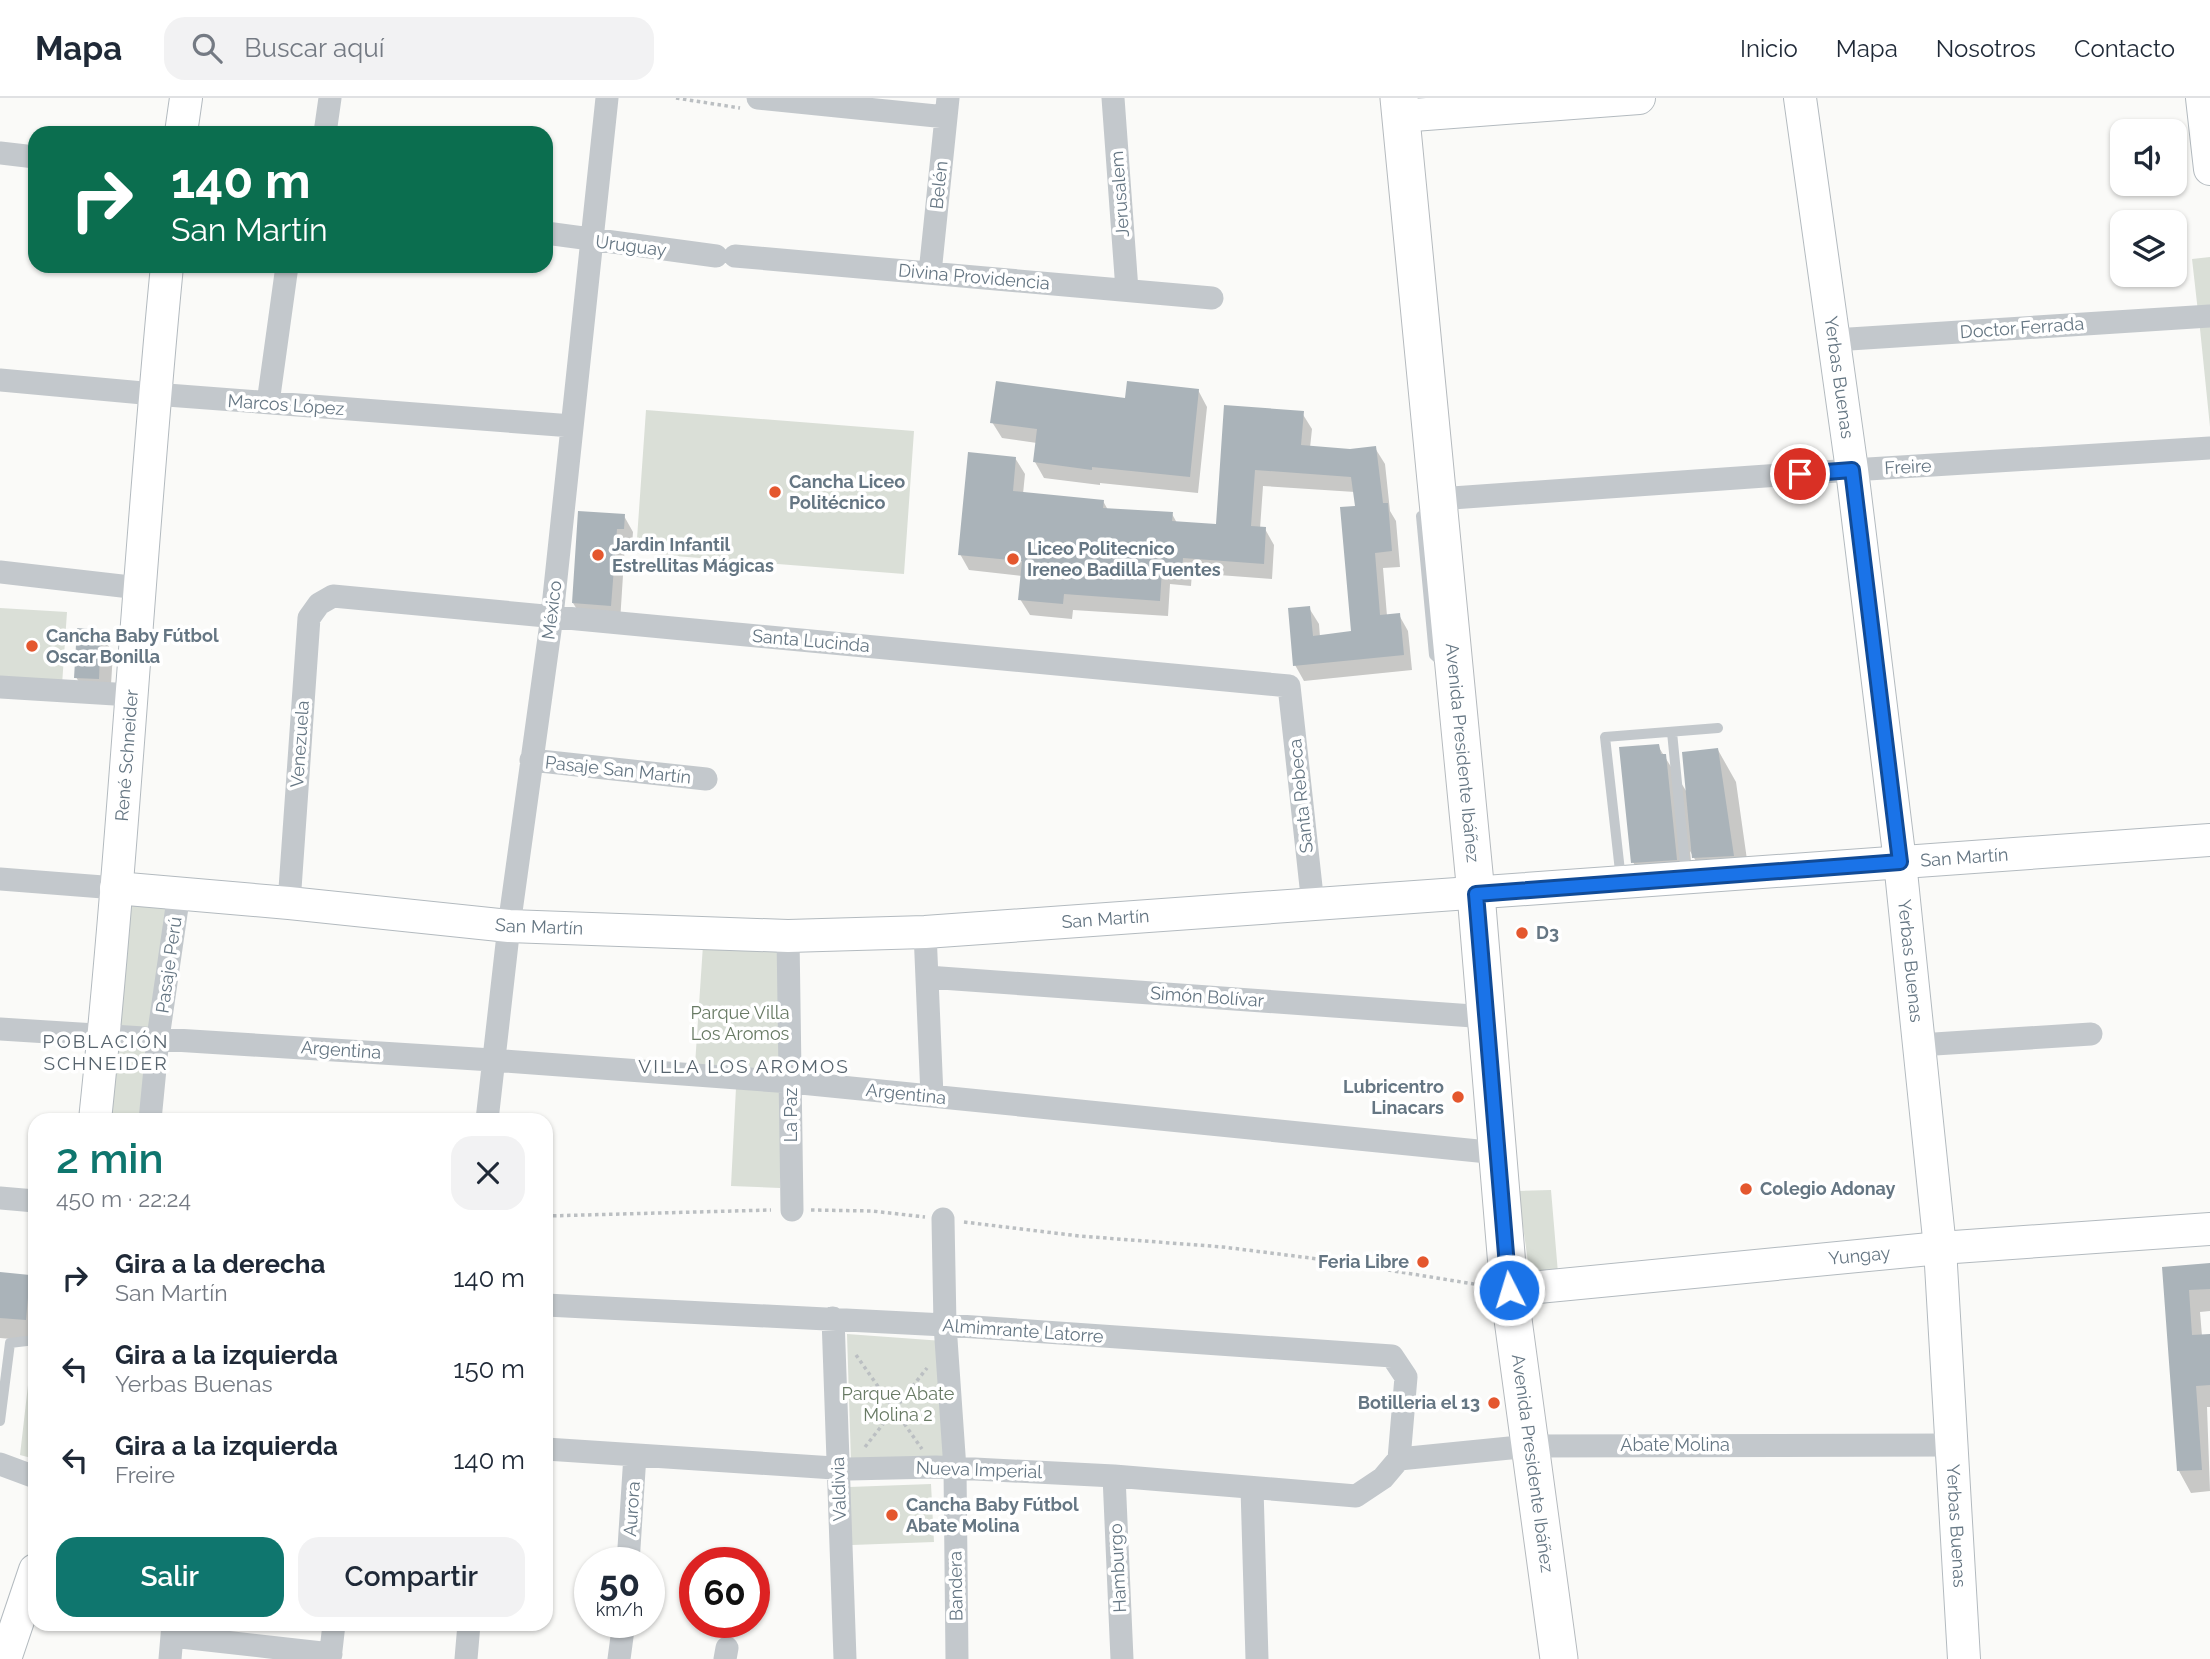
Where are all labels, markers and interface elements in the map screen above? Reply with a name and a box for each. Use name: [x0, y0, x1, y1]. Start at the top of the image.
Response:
search box: [164, 17, 654, 80]
text: Mapa: [35, 29, 122, 68]
icon: search: [188, 29, 226, 67]
text: Buscar aquí: [244, 33, 384, 63]
text: Inicio: [1740, 34, 1798, 63]
text: Mapa: [1836, 34, 1898, 63]
text: Nosotros: [1936, 34, 2036, 63]
text: Contacto: [2074, 34, 2175, 63]
map controls: [2110, 119, 2187, 287]
button: sound: [2110, 119, 2187, 196]
street label: Jerusalem: [1106, 150, 1133, 238]
text: 140 m: [171, 152, 311, 209]
icon: right: [56, 154, 147, 245]
street label: Belén: [926, 160, 951, 210]
button: layers: [2110, 210, 2187, 287]
text: San Martín: [171, 211, 328, 248]
street label: Uruguay: [594, 231, 668, 260]
street label: Divina Providencia: [897, 259, 1051, 294]
street label: Doctor Ferrada: [1959, 313, 2085, 342]
street label: Yerbas Buenas: [1821, 315, 1859, 440]
street label: Marcos López: [227, 390, 345, 419]
pin: [1770, 444, 1830, 504]
icon: arrive: [1781, 455, 1819, 493]
street label: Freire: [1884, 455, 1932, 478]
place label: Cancha Liceo Politécnico: [789, 471, 905, 513]
marker: Cancha Liceo Politécnico: [767, 484, 783, 500]
place label: Jardin Infantil Estrellitas Mágicas: [612, 534, 774, 576]
place label: Liceo Politecnico Ireneo Badilla Fuentes: [1027, 538, 1221, 580]
marker: Jardin Infantil Estrellitas Mágicas: [590, 547, 606, 563]
marker: Liceo Politecnico Ireneo Badilla Fuentes: [1005, 551, 1021, 567]
street label: México: [537, 579, 566, 641]
place label: Cancha Baby Fútbol Oscar Bonilla: [46, 625, 219, 667]
street label: Santa Lucinda: [751, 625, 871, 656]
marker: Cancha Baby Fútbol Oscar Bonilla: [24, 638, 40, 654]
street label: Avenida Presidente Ibáñez: [1442, 642, 1484, 864]
street label: René Schneider: [111, 688, 142, 822]
street label: Venezuela: [286, 700, 313, 788]
street label: Santa Rebeca: [1284, 738, 1317, 854]
street label: Pasaje San Martín: [544, 751, 692, 788]
street label: San Martín: [1920, 843, 2009, 871]
street label: Yerbas Buenas: [1894, 898, 1928, 1024]
street label: San Martín: [1061, 905, 1150, 932]
street label: San Martín: [494, 914, 584, 939]
street label: Pasaje Perú: [151, 915, 186, 1015]
place label: D3: [1536, 922, 1559, 943]
marker: D3: [1514, 925, 1530, 941]
street label: Simón Bolívar: [1149, 982, 1265, 1011]
park label: Parque Villa Los Aromos: [690, 1002, 790, 1044]
district label: POBLACIÓN SCHNEIDER: [43, 1030, 169, 1074]
street label: Argentina: [300, 1036, 382, 1063]
district label: VILLA LOS AROMOS: [638, 1055, 850, 1077]
place label: Lubricentro Linacars: [1343, 1076, 1444, 1118]
street label: Argentina: [865, 1079, 947, 1108]
street label: La Paz: [780, 1088, 801, 1142]
marker: Lubricentro Linacars: [1450, 1089, 1466, 1105]
text: 2 min: [56, 1134, 164, 1183]
button: close: [451, 1136, 525, 1210]
place label: Colegio Adonay: [1760, 1178, 1896, 1199]
marker: Colegio Adonay: [1738, 1181, 1754, 1197]
text: 450 m · 22:24: [56, 1185, 191, 1212]
street label: Yungay: [1827, 1242, 1892, 1269]
text: Gira a la derecha: [115, 1249, 325, 1279]
place label: Feria Libre: [1318, 1251, 1409, 1272]
position arrow: [1472, 1253, 1546, 1327]
marker: Feria Libre: [1415, 1254, 1431, 1270]
icon: right: [56, 1259, 94, 1297]
text: 140 m: [453, 1263, 525, 1293]
text: San Martín: [115, 1279, 228, 1306]
street label: Almimrante Latorre: [942, 1314, 1105, 1347]
text: Gira a la izquierda: [115, 1340, 338, 1370]
icon: left: [56, 1350, 94, 1388]
street label: Avenida Presidente Ibáñez: [1508, 1353, 1558, 1574]
text: 150 m: [453, 1354, 525, 1384]
text: Yerbas Buenas: [115, 1370, 273, 1397]
park label: Parque Abate Molina 2: [842, 1383, 955, 1425]
place label: Botilleria el 13: [1358, 1392, 1480, 1413]
marker: Botilleria el 13: [1486, 1395, 1502, 1411]
text: Gira a la izquierda: [115, 1431, 338, 1461]
street label: Abate Molina: [1620, 1434, 1730, 1455]
icon: left: [56, 1441, 94, 1479]
text: 140 m: [453, 1445, 525, 1475]
street label: Valdivia: [827, 1456, 850, 1522]
street label: Nueva Imperial: [916, 1457, 1043, 1482]
text: Freire: [115, 1461, 175, 1488]
street label: Yerbas Buenas: [1943, 1464, 1971, 1588]
street label: Aurora: [619, 1481, 644, 1537]
place label: Cancha Baby Fútbol Abate Molina: [906, 1494, 1079, 1536]
marker: Cancha Baby Fútbol Abate Molina: [884, 1507, 900, 1523]
street label: Hamburgo: [1105, 1523, 1130, 1613]
button: Salir: [56, 1537, 284, 1617]
button: Compartir: [298, 1537, 525, 1617]
speed limit sign: 60: [679, 1547, 770, 1638]
street label: Bandera: [944, 1551, 967, 1621]
text: 50: [599, 1563, 640, 1604]
text: km/h: [596, 1599, 643, 1620]

